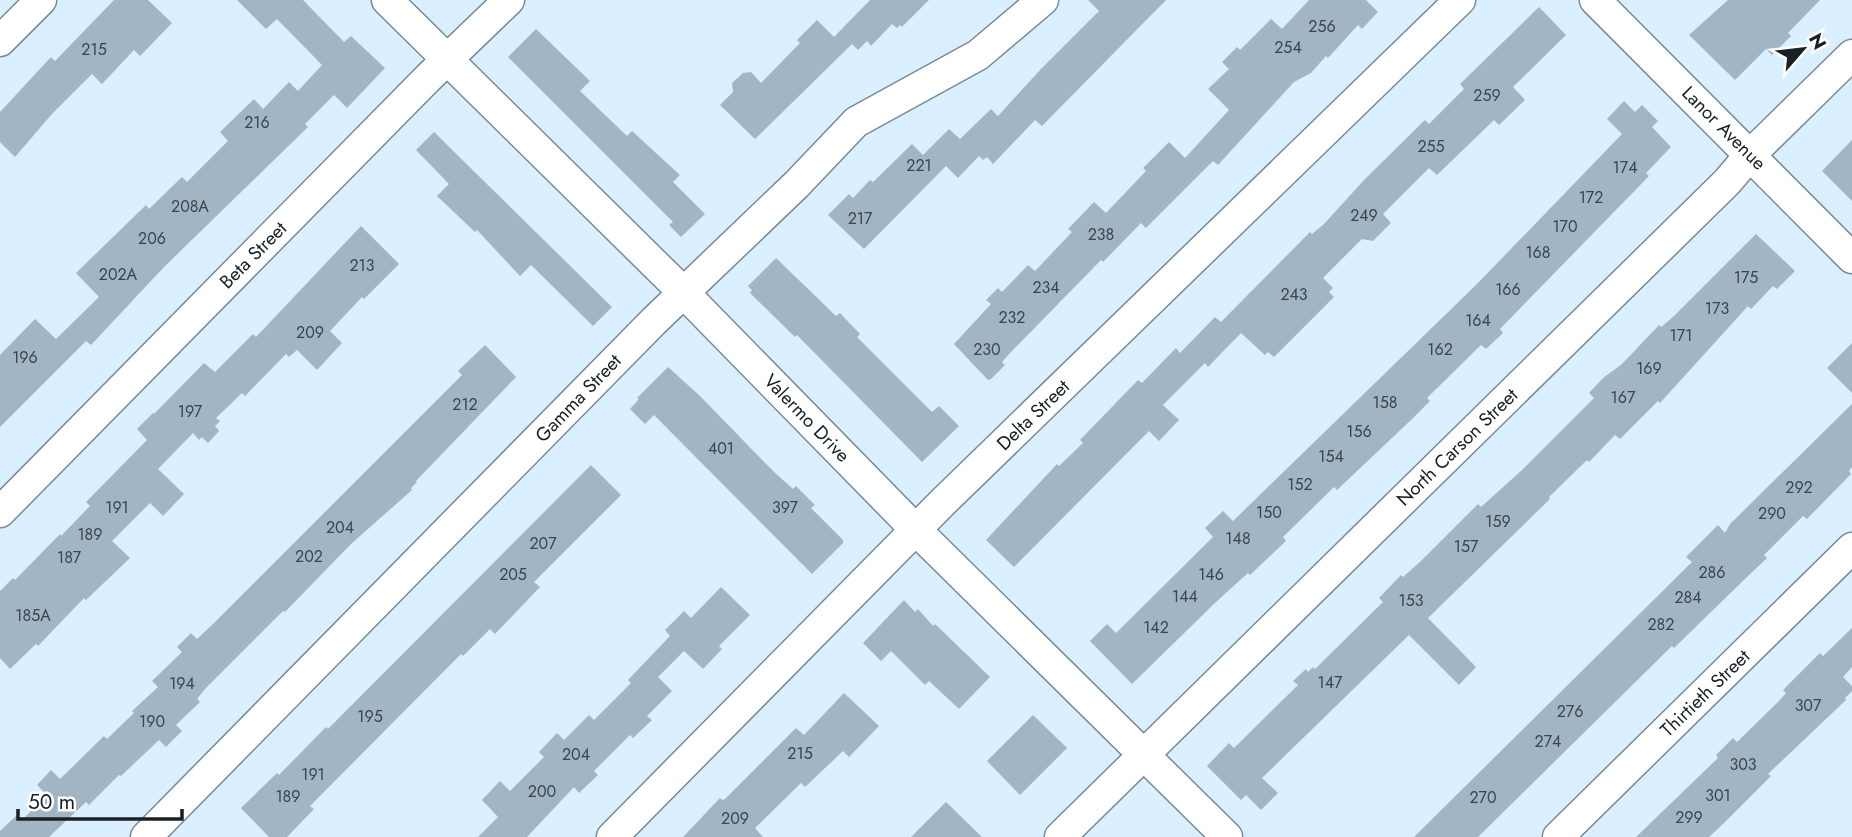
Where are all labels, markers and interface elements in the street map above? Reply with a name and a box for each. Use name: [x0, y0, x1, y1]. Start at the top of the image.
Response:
north arrow: [1768, 14, 1838, 84]
house number: 256: [1308, 15, 1336, 38]
text: N: [1802, 28, 1833, 54]
house number: 254: [1274, 36, 1302, 59]
house number: 215: [81, 38, 107, 61]
street label: Lanor Avenue: [1676, 80, 1772, 176]
house number: 259: [1473, 84, 1501, 107]
house number: 216: [244, 111, 270, 134]
house number: 255: [1417, 135, 1445, 158]
house number: 221: [906, 154, 932, 177]
house number: 174: [1613, 156, 1637, 179]
house number: 172: [1579, 186, 1603, 209]
house number: 208A: [171, 195, 209, 218]
house number: 249: [1350, 204, 1378, 227]
house number: 217: [848, 207, 873, 230]
street label: Beta Street: [213, 215, 293, 295]
house number: 170: [1552, 215, 1578, 238]
house number: 238: [1088, 223, 1114, 246]
house number: 206: [138, 227, 166, 250]
house number: 168: [1525, 241, 1551, 264]
house number: 213: [349, 254, 375, 277]
house number: 202A: [99, 263, 138, 286]
house number: 175: [1734, 266, 1758, 289]
house number: 234: [1032, 276, 1060, 299]
house number: 166: [1495, 278, 1521, 301]
house number: 243: [1280, 283, 1308, 306]
house number: 173: [1705, 297, 1729, 320]
house number: 232: [999, 306, 1025, 329]
house number: 164: [1465, 309, 1491, 332]
house number: 209: [296, 321, 324, 344]
house number: 171: [1670, 324, 1692, 347]
house number: 230: [973, 338, 1001, 361]
house number: 162: [1427, 338, 1453, 361]
house number: 196: [12, 346, 38, 369]
street label: Gamma Street: [529, 347, 627, 448]
house number: 169: [1636, 357, 1662, 380]
street label: Valermo Drive: [758, 368, 856, 468]
street label: Delta Street: [991, 373, 1076, 457]
street label: North Carson Street: [1390, 382, 1524, 512]
house number: 167: [1611, 386, 1636, 409]
house number: 158: [1373, 391, 1397, 414]
house number: 212: [452, 393, 478, 416]
house number: 197: [178, 400, 203, 423]
house number: 156: [1346, 420, 1372, 443]
house number: 401: [708, 437, 734, 460]
house number: 154: [1318, 445, 1344, 468]
house number: 152: [1287, 473, 1313, 496]
house number: 292: [1785, 476, 1813, 499]
house number: 191: [105, 496, 129, 519]
house number: 397: [772, 496, 799, 519]
house number: 150: [1256, 501, 1282, 524]
house number: 290: [1758, 502, 1786, 525]
house number: 159: [1485, 510, 1511, 533]
house number: 204: [326, 516, 354, 539]
house number: 189: [77, 523, 103, 546]
house number: 148: [1225, 527, 1251, 550]
house number: 207: [529, 532, 557, 555]
house number: 157: [1454, 535, 1479, 558]
house number: 202: [295, 545, 323, 568]
house number: 187: [57, 546, 82, 569]
house number: 286: [1698, 561, 1726, 584]
house number: 205: [499, 563, 527, 586]
house number: 146: [1198, 563, 1224, 586]
house number: 144: [1172, 585, 1198, 608]
house number: 284: [1674, 586, 1702, 609]
house number: 153: [1399, 589, 1424, 612]
house number: 185A: [15, 604, 51, 627]
house number: 282: [1648, 613, 1674, 636]
house number: 142: [1143, 616, 1169, 639]
street label: Thirtieth Street: [1654, 643, 1756, 743]
house number: 147: [1318, 671, 1343, 694]
house number: 194: [169, 672, 195, 695]
house number: 307: [1795, 694, 1822, 717]
house number: 276: [1557, 700, 1583, 723]
house number: 195: [357, 705, 383, 728]
house number: 190: [139, 710, 165, 733]
house number: 274: [1535, 730, 1561, 753]
house number: 215: [787, 742, 813, 765]
house number: 204: [562, 743, 590, 766]
house number: 303: [1729, 753, 1757, 776]
house number: 191: [301, 763, 325, 786]
scale bar: [18, 778, 182, 822]
house number: 200: [528, 780, 556, 803]
house number: 301: [1705, 784, 1731, 807]
house number: 189: [275, 785, 301, 808]
house number: 270: [1469, 786, 1497, 809]
text: 50 m: [28, 787, 75, 817]
house number: 299: [1675, 806, 1703, 829]
house number: 209: [721, 807, 749, 830]

